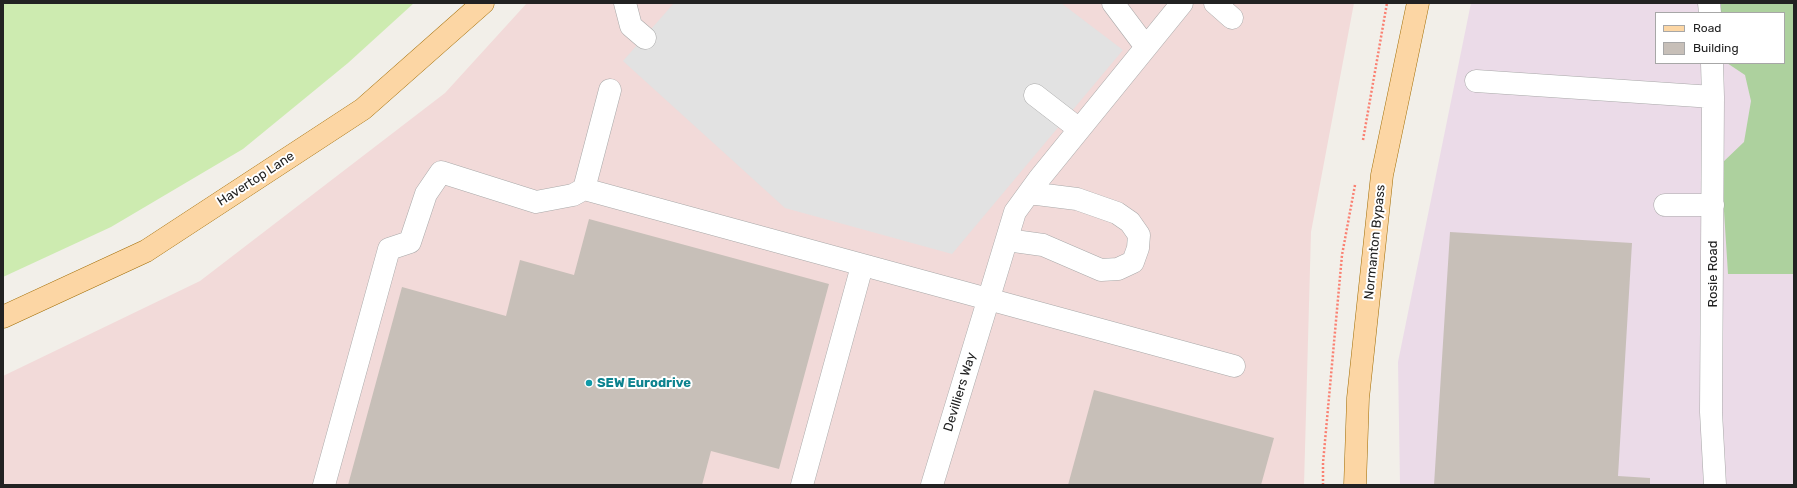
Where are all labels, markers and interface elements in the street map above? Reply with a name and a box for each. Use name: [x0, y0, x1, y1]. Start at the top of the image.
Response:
legend: [1655, 12, 1785, 64]
text: Road: [1693, 21, 1721, 35]
text: Building: [1693, 41, 1739, 55]
street label: Havertop Lane: [215, 148, 297, 210]
street label: Normanton Bypass: [1361, 184, 1389, 300]
street label: Rosie Road: [1705, 241, 1721, 307]
street label: Devilliers Way: [941, 350, 979, 434]
place label: SEW Eurodrive: [597, 375, 691, 391]
marker: SEW Eurodrive: [584, 378, 594, 388]

